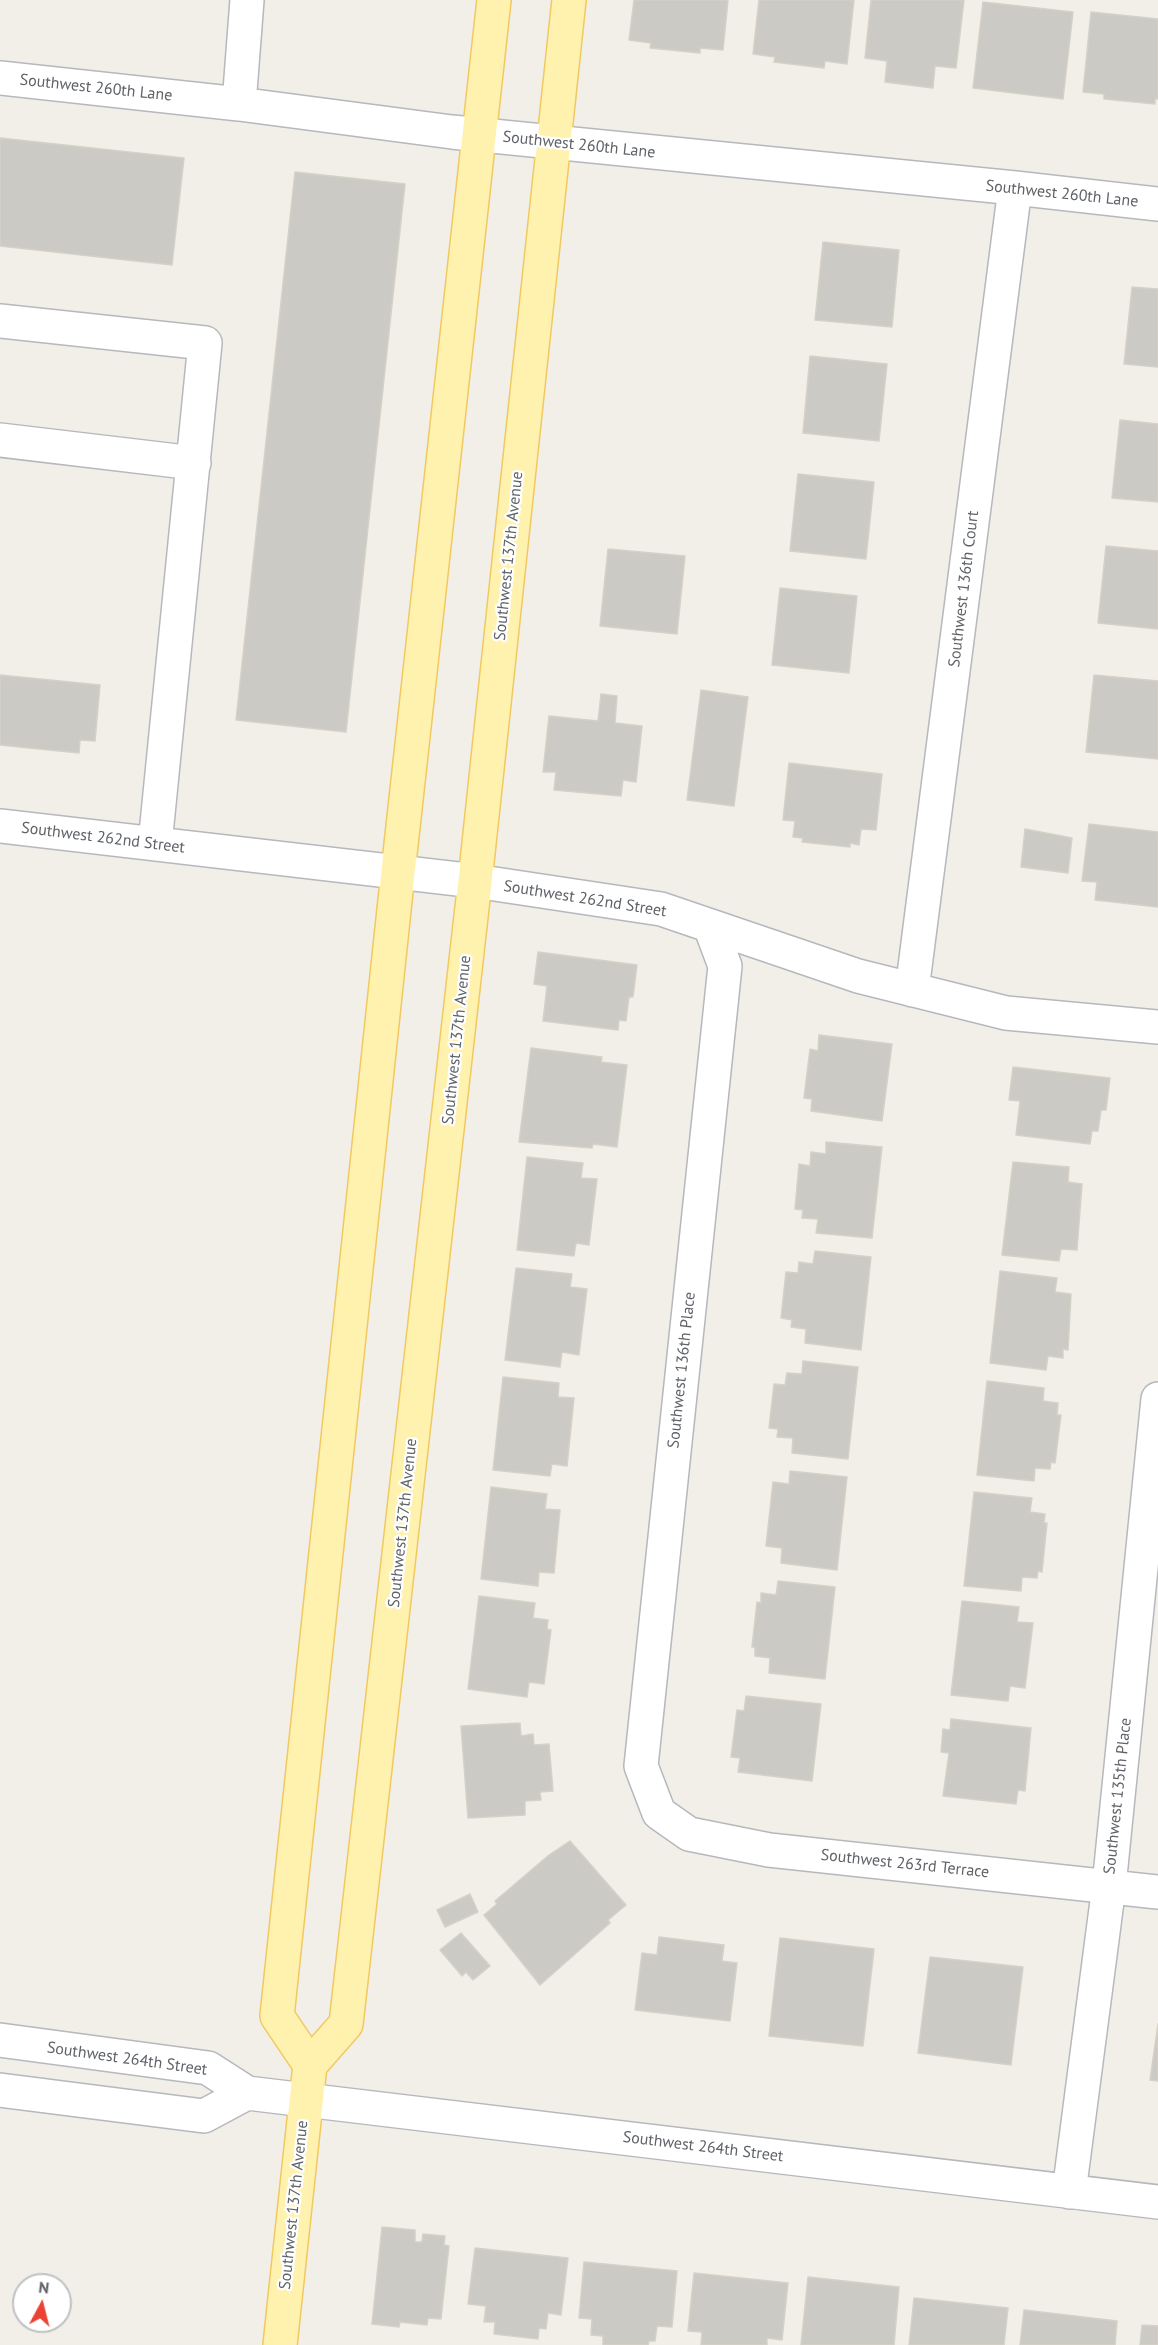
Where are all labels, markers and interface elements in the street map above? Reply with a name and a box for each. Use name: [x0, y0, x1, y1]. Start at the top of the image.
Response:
street label: Southwest 260th Lane: [19, 70, 173, 106]
street label: Southwest 260th Lane: [502, 127, 656, 163]
street label: Southwest 260th Lane: [985, 176, 1139, 212]
street label: Southwest 137th Avenue: [491, 470, 527, 642]
street label: Southwest 136th Court: [945, 510, 983, 668]
street label: Southwest 262nd Street: [20, 818, 186, 858]
street label: Southwest 262nd Street: [502, 877, 668, 921]
street label: Southwest 137th Avenue: [439, 954, 475, 1126]
street label: Southwest 136th Place: [664, 1291, 700, 1449]
street label: Southwest 137th Avenue: [385, 1437, 421, 1609]
street label: Southwest 135th Place: [1100, 1717, 1136, 1875]
street label: Southwest 263rd Terrace: [820, 1846, 990, 1882]
street label: Southwest 264th Street: [46, 2038, 208, 2080]
street label: Southwest 137th Avenue: [276, 2119, 312, 2291]
street label: Southwest 264th Street: [622, 2128, 784, 2166]
north arrow: [12, 2273, 72, 2333]
text: N: [38, 2277, 50, 2298]

